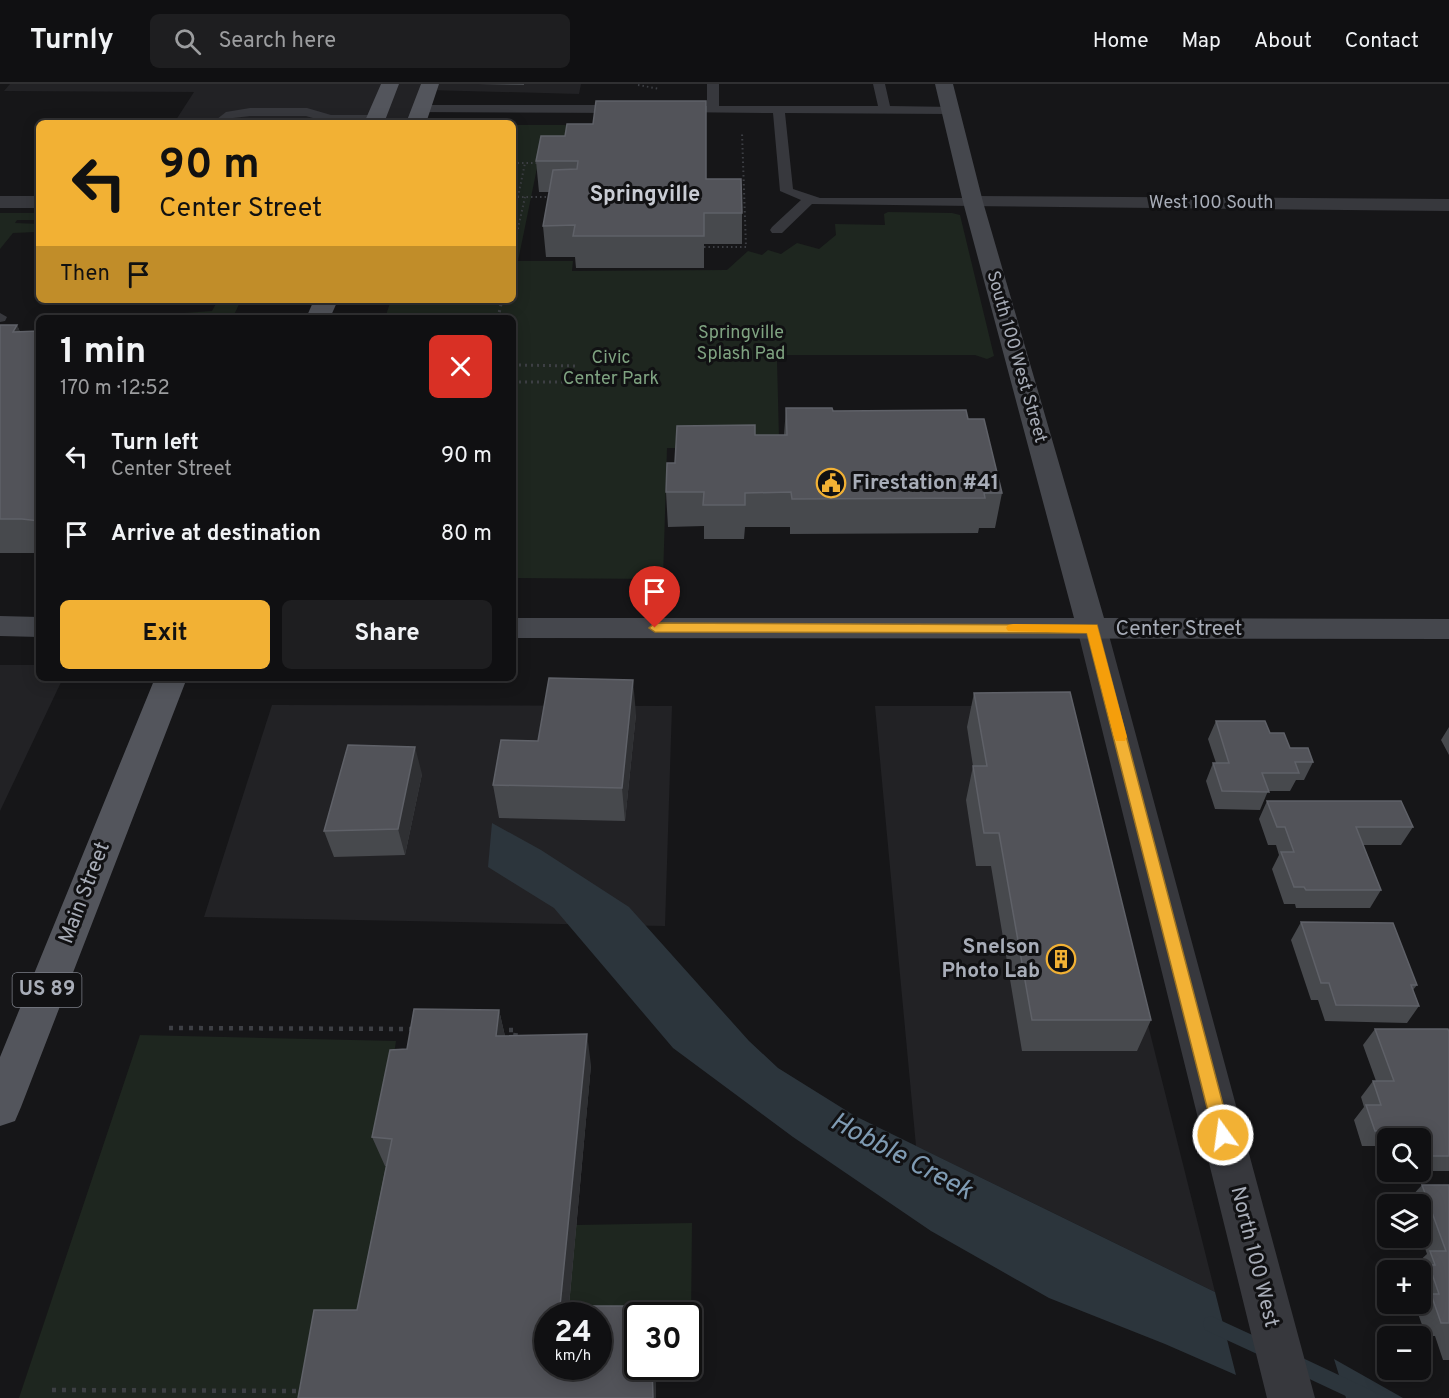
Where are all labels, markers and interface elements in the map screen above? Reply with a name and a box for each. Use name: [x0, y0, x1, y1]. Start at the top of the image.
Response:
search box: [150, 14, 570, 68]
text: Turnly: [30, 23, 114, 59]
icon: search: [171, 25, 204, 58]
text: Search here: [219, 28, 336, 55]
text: Home: [1093, 28, 1149, 55]
text: Map: [1182, 28, 1221, 55]
text: About: [1254, 28, 1312, 55]
text: Contact: [1345, 28, 1419, 55]
text: 90 m: [159, 140, 260, 193]
icon: left: [60, 144, 138, 222]
district label: Springville: [590, 182, 700, 209]
text: Center Street: [159, 192, 322, 226]
street label: West 100 South: [1149, 192, 1273, 215]
icon: arrive: [122, 258, 155, 291]
text: Then: [60, 261, 110, 288]
street label: South 100 West Street: [980, 268, 1052, 446]
park label: Springville Splash Pad: [697, 322, 785, 366]
text: 1 min: [60, 330, 146, 376]
button: close: [429, 335, 492, 398]
park label: Civic Center Park: [563, 347, 659, 391]
text: 170 m · 12:52: [60, 376, 170, 402]
text: Turn left: [111, 430, 199, 457]
icon: left: [60, 440, 93, 473]
text: 90 m: [441, 443, 492, 470]
text: Center Street: [111, 457, 232, 483]
public building icon: Firestation #41: [815, 467, 847, 499]
place label: Firestation #41: [852, 470, 999, 497]
icon: arrive: [60, 518, 93, 551]
text: Arrive at destination: [111, 521, 321, 548]
text: 80 m: [441, 521, 492, 548]
pin: [629, 566, 680, 628]
icon: arrive: [638, 575, 671, 608]
button: Exit: [60, 600, 270, 669]
button: Share: [282, 600, 492, 669]
street label: Center Street: [1116, 616, 1242, 643]
street label: Main Street: [53, 838, 117, 948]
place label: Snelson Photo Lab: [941, 934, 1040, 985]
building icon: Snelson Photo Lab: [1045, 943, 1077, 975]
road number: US 89: [12, 973, 82, 1007]
position arrow: [1191, 1103, 1255, 1167]
water label: Hobble Creek: [824, 1105, 979, 1209]
map controls: [1377, 1128, 1431, 1380]
button: search: [1377, 1128, 1431, 1182]
street label: North 100 West: [1223, 1184, 1285, 1330]
button: layers: [1377, 1194, 1431, 1248]
button: +: [1377, 1260, 1431, 1314]
speed limit sign: 30: [624, 1302, 702, 1380]
text: 24: [554, 1315, 592, 1352]
button: −: [1377, 1326, 1431, 1380]
text: km/h: [555, 1347, 591, 1366]

